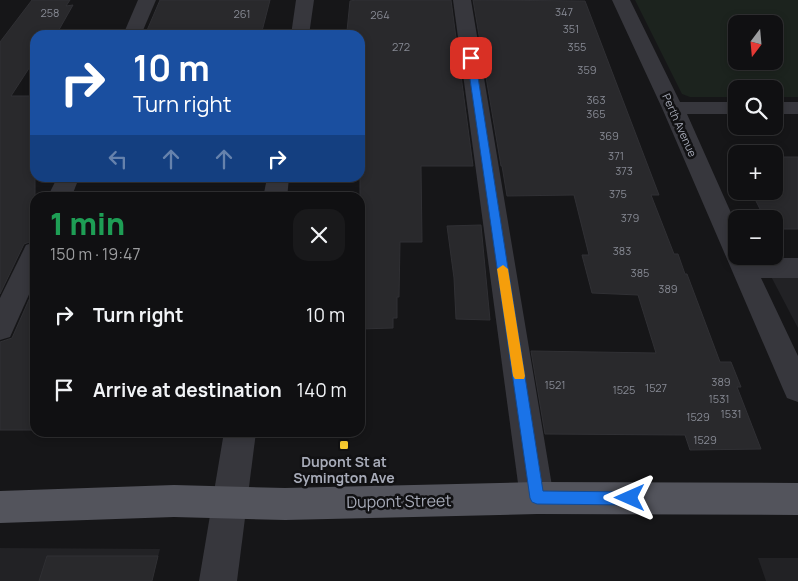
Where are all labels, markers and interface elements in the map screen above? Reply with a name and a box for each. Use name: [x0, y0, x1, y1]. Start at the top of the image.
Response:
house number: 347: [555, 4, 573, 19]
house number: 258: [40, 5, 60, 20]
house number: 261: [233, 6, 251, 21]
house number: 264: [370, 7, 390, 22]
north arrow: [728, 15, 782, 70]
map controls: [728, 15, 783, 265]
house number: 351: [563, 21, 579, 36]
pin: [450, 37, 492, 79]
house number: 272: [392, 39, 410, 54]
house number: 355: [568, 39, 586, 54]
text: 10 m: [133, 44, 210, 92]
icon: arrive: [457, 44, 485, 72]
icon: right: [50, 50, 115, 115]
house number: 359: [577, 62, 597, 77]
button: search: [728, 80, 783, 135]
text: Turn right: [133, 89, 231, 119]
street label: Perth Avenue: [659, 91, 701, 160]
house number: 363: [587, 92, 606, 107]
house number: 365: [586, 106, 606, 121]
house number: 369: [599, 128, 619, 143]
icon: left: [104, 145, 132, 173]
icon: ahead: [157, 145, 185, 173]
icon: ahead: [210, 145, 238, 173]
icon: right: [263, 145, 291, 173]
button: +: [728, 145, 783, 200]
house number: 371: [608, 148, 624, 163]
house number: 373: [615, 163, 633, 178]
house number: 375: [609, 186, 627, 201]
text: 1 min: [50, 203, 125, 244]
button: close: [293, 209, 345, 261]
house number: 379: [621, 210, 639, 225]
button: −: [728, 210, 783, 265]
text: 150 m · 19:47: [50, 243, 140, 265]
house number: 383: [613, 243, 631, 258]
house number: 385: [631, 265, 649, 280]
house number: 389: [658, 281, 678, 296]
icon: right: [50, 301, 78, 329]
text: Turn right: [93, 302, 183, 328]
text: 10 m: [306, 302, 345, 328]
house number: 389: [711, 374, 731, 389]
icon: arrive: [50, 376, 78, 404]
text: Arrive at destination: [93, 377, 282, 403]
text: 140 m: [297, 377, 347, 403]
house number: 1521: [545, 377, 565, 392]
house number: 1527: [645, 380, 667, 395]
house number: 1525: [613, 382, 635, 397]
house number: 1531: [708, 391, 730, 406]
house number: 1531: [720, 406, 742, 421]
house number: 1529: [686, 409, 710, 424]
house number: 1529: [693, 432, 717, 447]
marker: Dupont St at Symington Ave: [338, 439, 350, 451]
place label: Dupont St at Symington Ave: [293, 452, 395, 487]
position arrow: [603, 471, 655, 523]
street label: Dupont Street: [346, 489, 452, 513]

